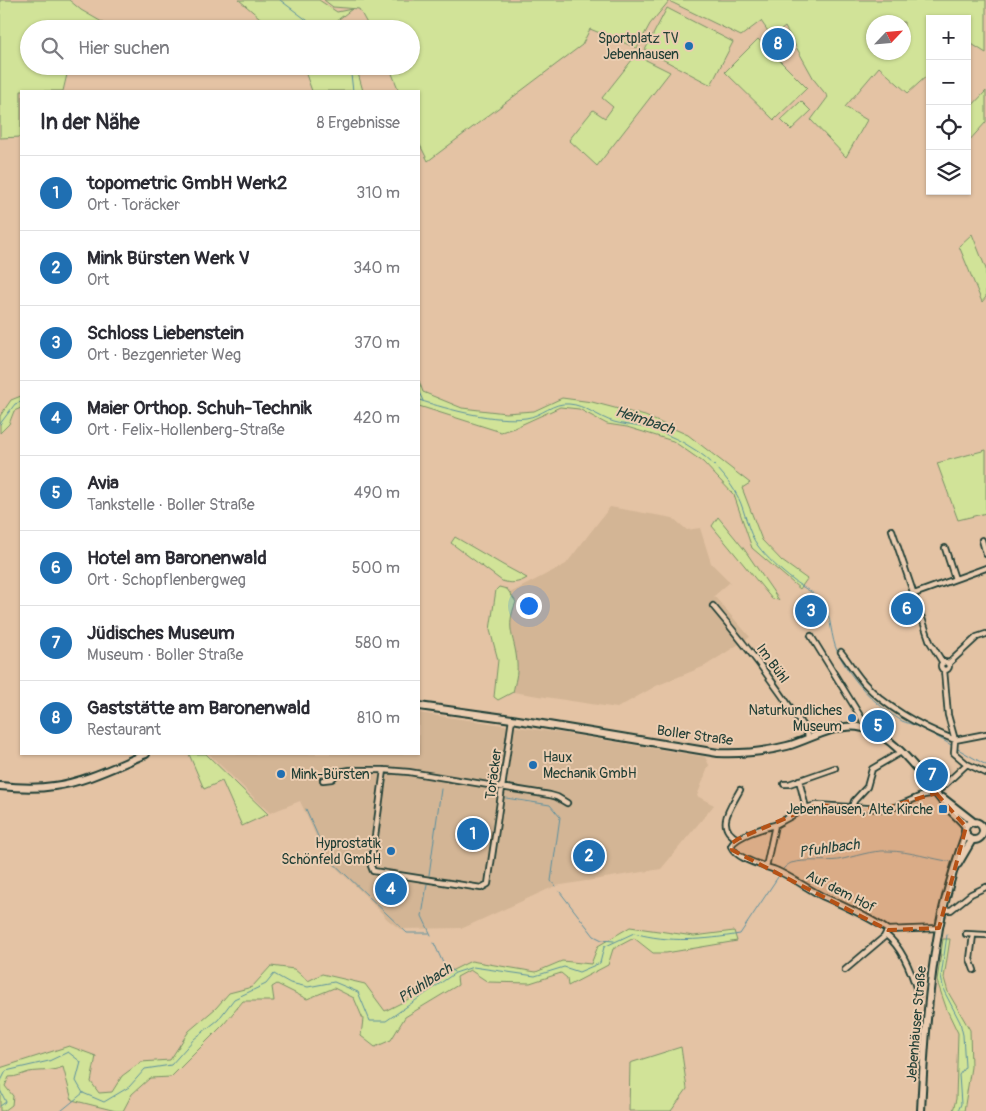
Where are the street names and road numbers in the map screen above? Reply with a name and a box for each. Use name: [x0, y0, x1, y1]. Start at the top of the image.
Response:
street label: Im Bühl: [753, 640, 793, 686]
street label: Boller Straße: [656, 722, 734, 749]
street label: Toräcker: [482, 748, 505, 801]
street label: Auf dem Hof: [803, 867, 879, 916]
street label: Jebenhäuser Straße: [903, 965, 930, 1083]

